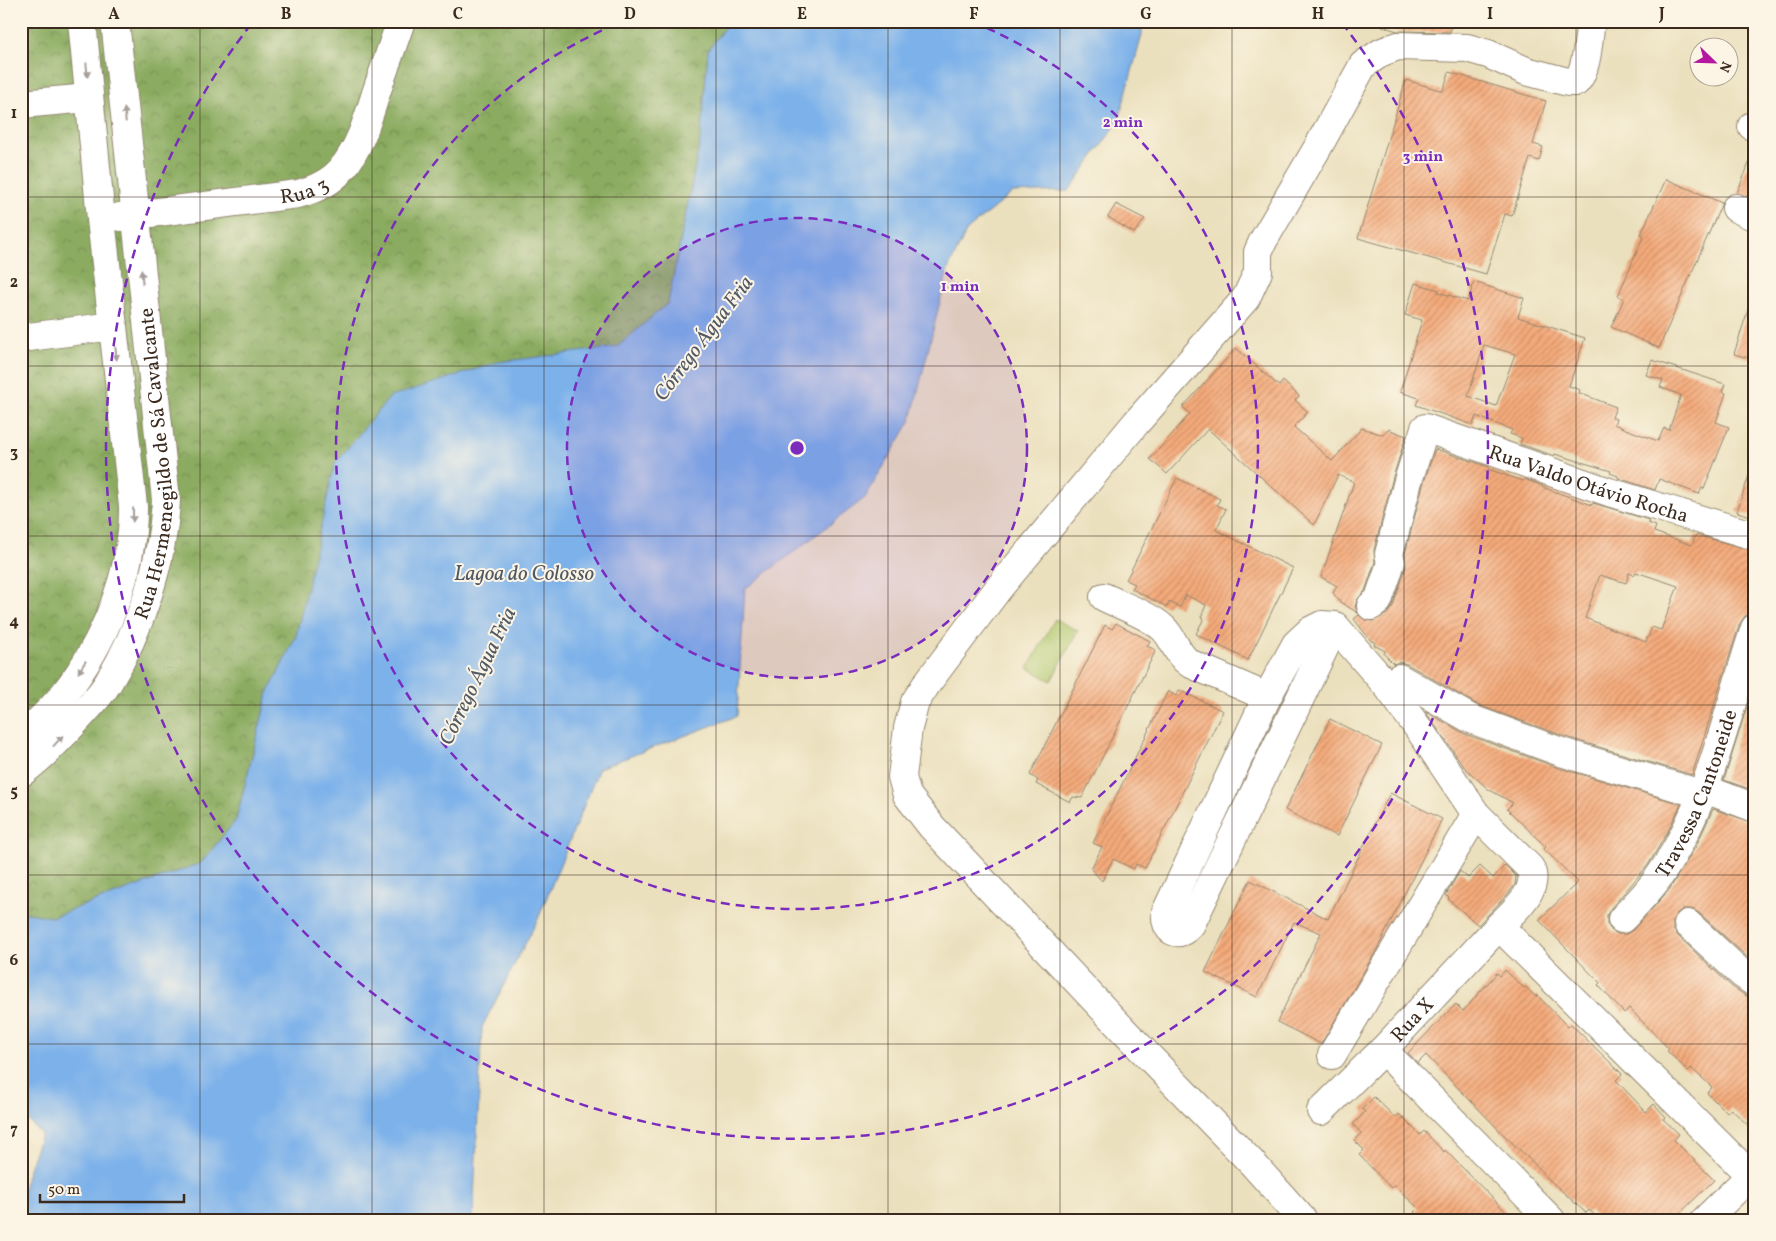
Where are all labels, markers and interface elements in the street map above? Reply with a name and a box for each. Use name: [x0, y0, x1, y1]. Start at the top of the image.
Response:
text: A: [108, 4, 120, 26]
text: B: [281, 4, 292, 26]
text: C: [453, 4, 463, 26]
text: D: [624, 4, 636, 26]
text: E: [797, 4, 807, 26]
text: F: [969, 4, 979, 26]
text: G: [1140, 4, 1152, 26]
text: H: [1312, 4, 1324, 26]
text: I: [1487, 4, 1493, 26]
text: J: [1658, 4, 1665, 26]
north arrow: [1688, 38, 1738, 88]
text: N: [1714, 58, 1735, 75]
one-way arrow: [83, 62, 91, 78]
text: 1: [11, 103, 17, 125]
one-way arrow: [121, 107, 129, 123]
text: 2 min: [1103, 113, 1143, 134]
text: 3 min: [1403, 147, 1443, 168]
street label: Rua 3: [279, 172, 334, 212]
one-way arrow: [138, 268, 146, 284]
water label: Córrego Água Fria: [647, 270, 761, 408]
text: 2: [10, 272, 18, 294]
text: 1 min: [941, 277, 979, 298]
street label: Rua Hermenegildo de Sá Cavalcante: [128, 306, 182, 624]
one-way arrow: [112, 345, 120, 361]
centre of rings: [788, 439, 806, 457]
street label: Rua Valdo Otávio Rocha: [1485, 439, 1691, 531]
text: 3: [10, 442, 18, 464]
one-way arrow: [129, 507, 137, 523]
water label: Lagoa do Colosso: [454, 560, 594, 589]
water label: Córrego Água Fria: [432, 603, 524, 750]
text: 4: [9, 611, 19, 633]
one-way arrow: [77, 660, 87, 673]
street label: Travessa Cantoneide: [1650, 707, 1745, 884]
one-way arrow: [52, 736, 64, 748]
text: 5: [10, 781, 18, 803]
text: 6: [10, 950, 19, 972]
street label: Rua X: [1385, 992, 1441, 1049]
text: 7: [10, 1119, 18, 1141]
scale bar: [40, 1171, 184, 1203]
text: 50 m: [48, 1180, 80, 1201]

